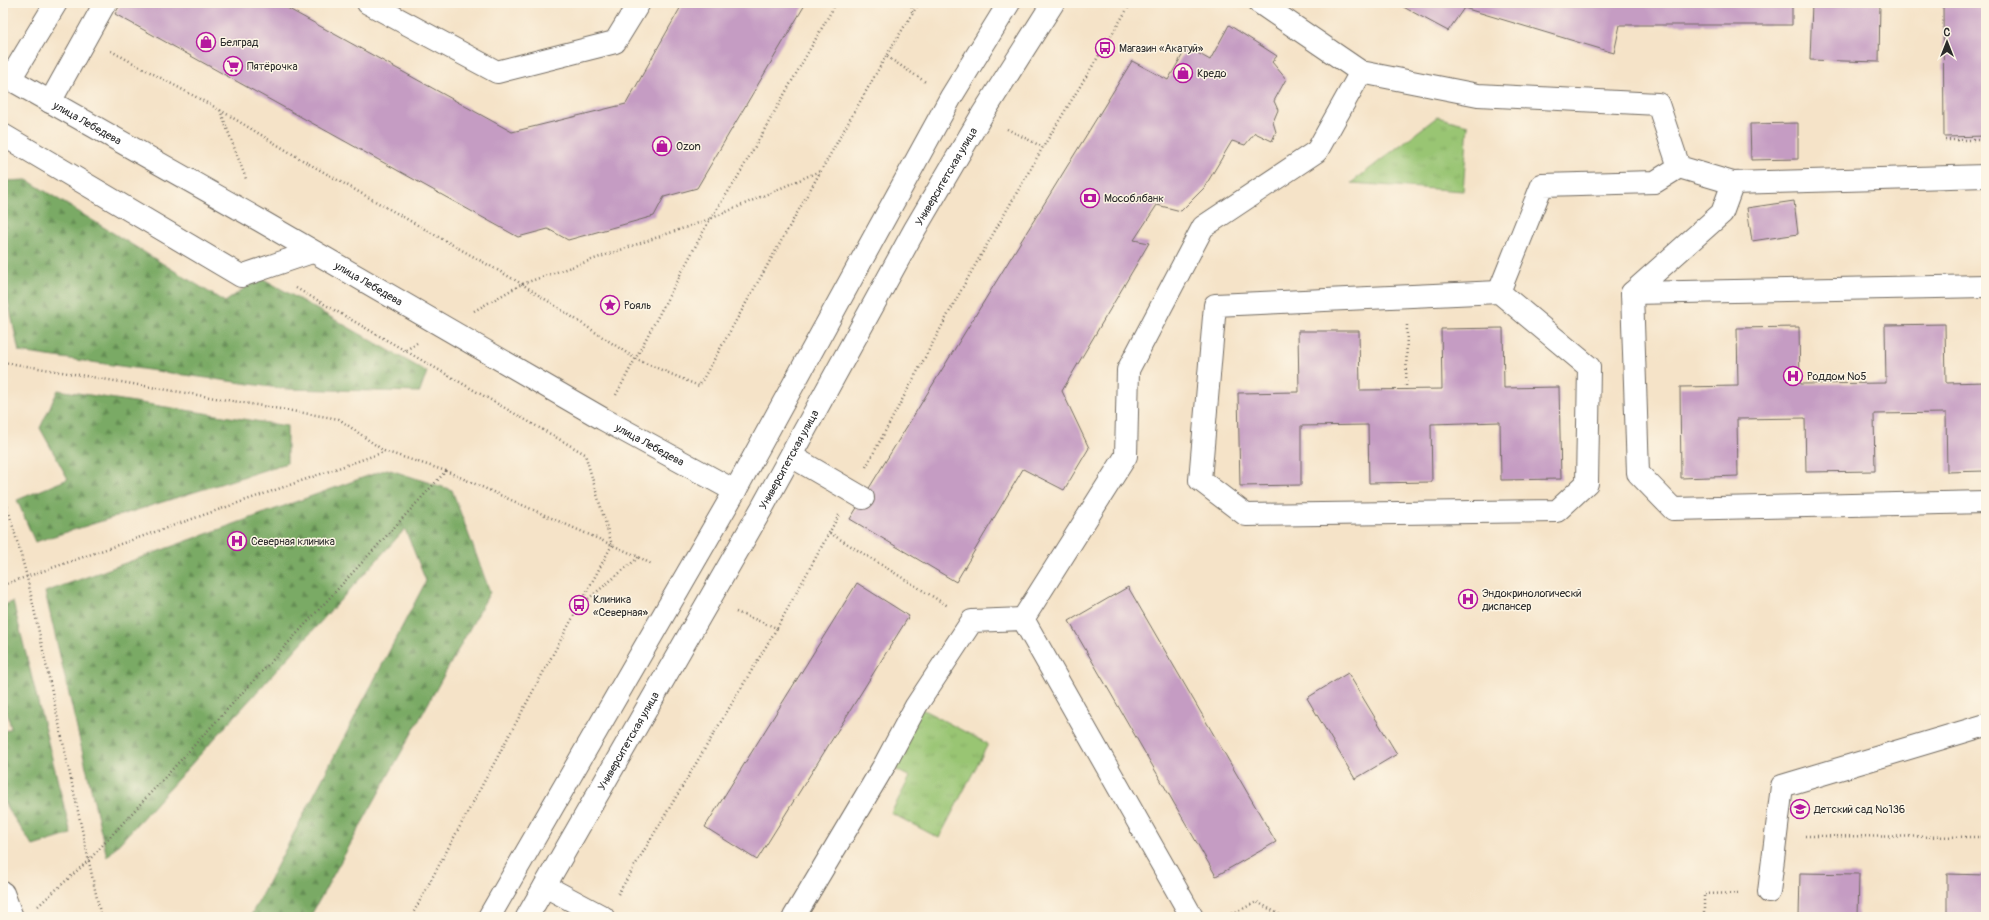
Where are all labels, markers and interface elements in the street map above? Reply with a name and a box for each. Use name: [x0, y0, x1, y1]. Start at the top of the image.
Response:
north arrow: [1927, 22, 1967, 62]
text: С: [1944, 26, 1951, 39]
shop icon: Белград: [195, 31, 217, 53]
place label: Белград: [220, 36, 259, 49]
bus stop icon: Магазин «Акатуй»: [1094, 37, 1116, 59]
place label: Магазин «Акатуй»: [1119, 42, 1204, 55]
supermarket icon: Пятёрочка: [222, 55, 244, 77]
place label: Пятёрочка: [247, 60, 298, 73]
shop icon: Кредо: [1172, 62, 1194, 84]
place label: Кредо: [1197, 67, 1227, 80]
street label: улица Лебедева: [50, 98, 124, 147]
street label: Университетская улица: [912, 125, 980, 228]
shop icon: Ozon: [651, 135, 673, 157]
place label: Ozon: [676, 140, 701, 153]
bank icon: Мособлбанк: [1079, 187, 1101, 209]
place label: Мособлбанк: [1104, 192, 1164, 205]
street label: улица Лебедева: [332, 258, 405, 308]
place icon: Рояль: [599, 294, 621, 316]
place label: Рояль: [624, 299, 651, 312]
hospital icon: Роддом №5: [1782, 365, 1804, 387]
place label: Роддом №5: [1807, 370, 1866, 383]
street label: Университетская улица: [756, 408, 821, 512]
street label: улица Лебедева: [612, 420, 686, 469]
hospital icon: Северная клиника: [226, 530, 248, 552]
place label: Северная клиника: [251, 535, 335, 548]
place label: Эндокринологическй диспансер: [1482, 587, 1582, 613]
hospital icon: Эндокринологическй диспансер: [1457, 588, 1479, 610]
place label: Клиника «Северная»: [593, 593, 648, 619]
bus stop icon: Клиника «Северная»: [568, 594, 590, 616]
street label: Университетская улица: [595, 689, 662, 793]
school or university icon: Детский сад №136: [1789, 798, 1811, 820]
place label: Детский сад №136: [1813, 803, 1905, 816]

